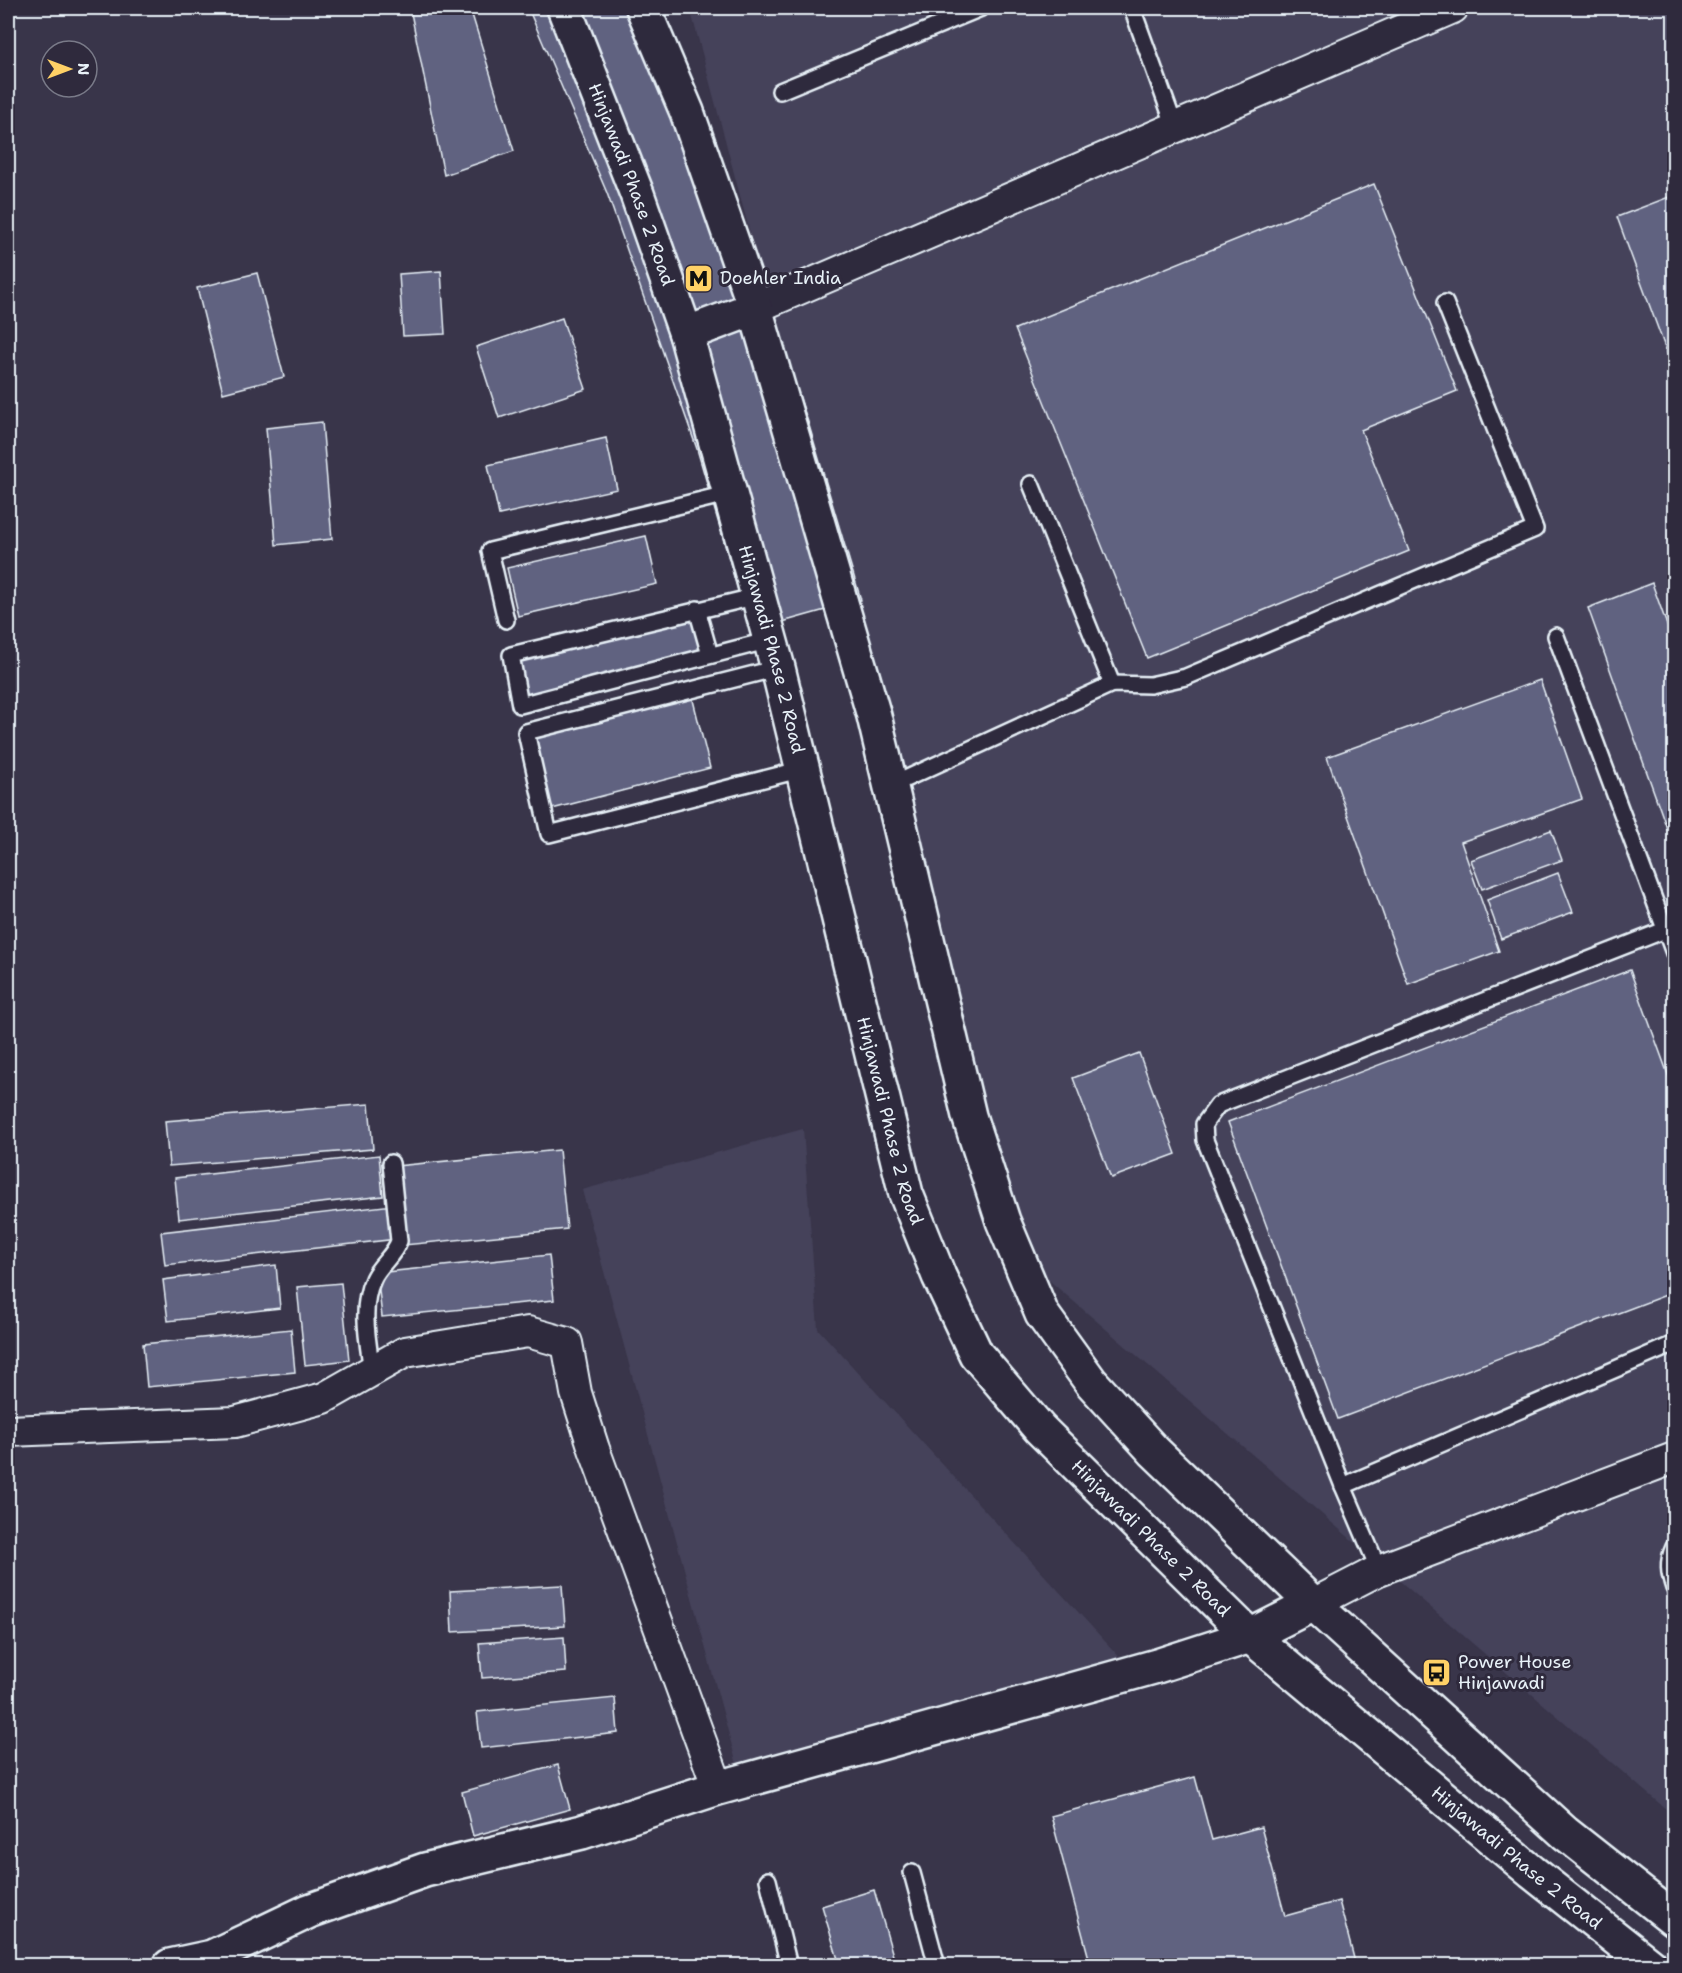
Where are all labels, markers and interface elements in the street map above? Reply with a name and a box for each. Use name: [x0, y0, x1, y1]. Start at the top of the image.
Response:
north arrow: [39, 39, 99, 99]
text: N: [73, 63, 94, 75]
street label: Hinjawadi Phase 2 Road: [583, 80, 680, 289]
metro station icon: Doehler India: [683, 262, 715, 294]
place label: Doehler India: [720, 266, 841, 290]
street label: Hinjawadi Phase 2 Road: [733, 543, 810, 756]
street label: Hinjawadi Phase 2 Road: [851, 1014, 929, 1228]
street label: Hinjawadi Phase 2 Road: [1066, 1455, 1236, 1622]
place label: Power House Hinjawadi: [1458, 1650, 1571, 1695]
bus stop icon: Power House Hinjawadi: [1421, 1656, 1453, 1688]
street label: Hinjawadi Phase 2 Road: [1426, 1781, 1607, 1935]

